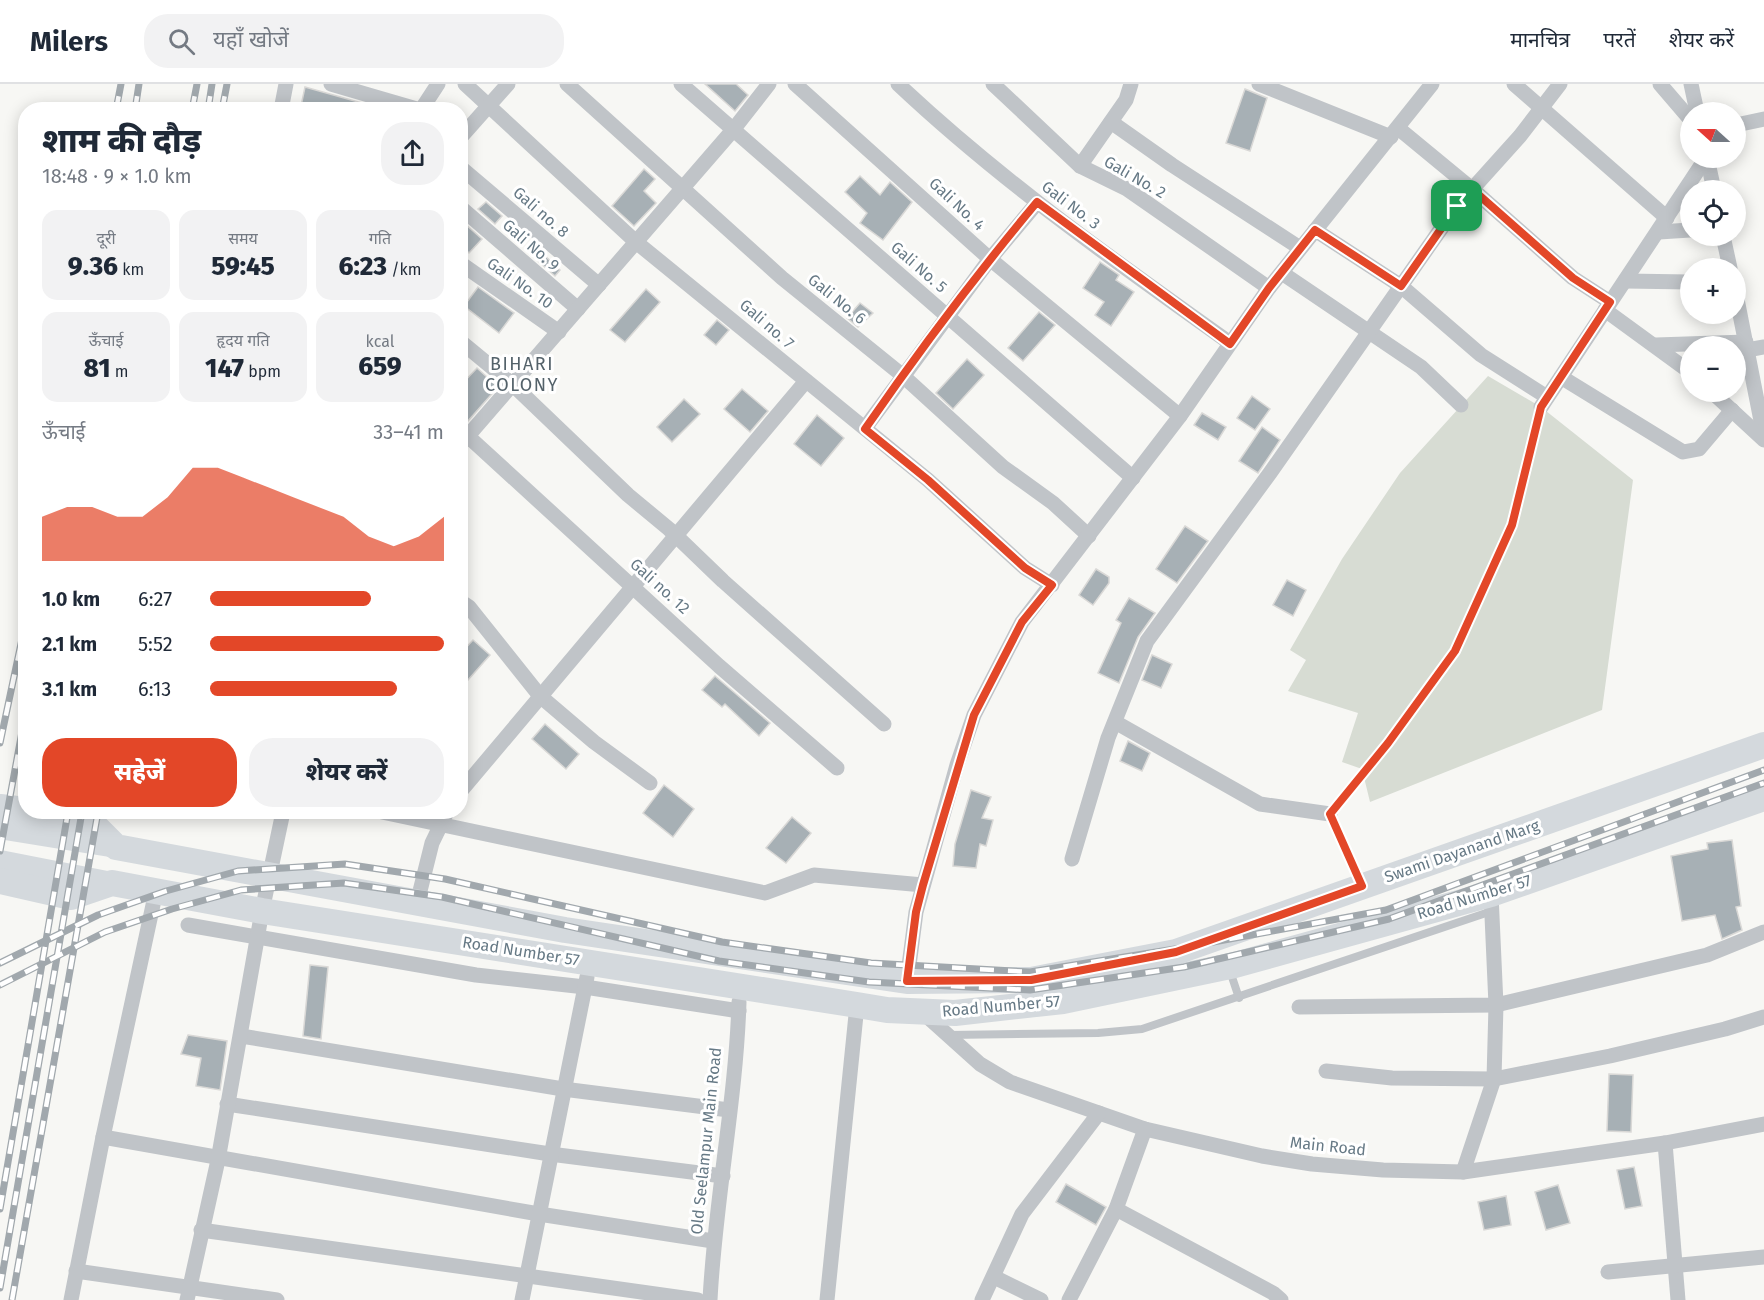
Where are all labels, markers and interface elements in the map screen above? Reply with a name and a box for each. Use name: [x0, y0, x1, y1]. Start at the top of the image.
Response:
search box: [144, 14, 564, 68]
text: Milers: [30, 25, 108, 58]
icon: search: [165, 25, 198, 58]
text: यहाँ खोजें: [213, 26, 289, 53]
text: मानचित्र: [1510, 27, 1570, 53]
text: परतें: [1603, 27, 1636, 53]
text: शेयर करें: [1669, 27, 1734, 53]
north arrow: [1680, 102, 1746, 168]
map controls: [1680, 102, 1746, 402]
text: शाम की दौड़: [42, 121, 201, 161]
button: share: [381, 122, 444, 185]
street label: Gali No. 2: [1101, 152, 1169, 202]
text: 18:48 · 9 × 1.0 km: [42, 164, 192, 188]
street label: Gali No. 4: [925, 174, 989, 235]
street label: Gali No. 3: [1038, 177, 1104, 233]
pin: [1431, 180, 1482, 231]
button: locate: [1680, 180, 1746, 246]
street label: Gali no. 8: [509, 183, 573, 241]
icon: arrive: [1440, 189, 1473, 222]
street label: Gali No. 9: [499, 215, 563, 275]
text: दूरी: [96, 229, 116, 248]
text: समय: [228, 229, 258, 248]
text: गति: [369, 229, 391, 248]
street label: Gali No. 5: [887, 237, 951, 297]
text: 9.36: [68, 251, 118, 282]
text: 59:45: [211, 251, 275, 282]
text: 6:23: [339, 251, 387, 282]
street label: Gali No. 10: [483, 253, 557, 313]
button: +: [1680, 258, 1746, 324]
text: km: [118, 260, 144, 279]
text: /km: [387, 260, 421, 279]
street label: Gali No. 6: [804, 270, 870, 328]
street label: Gali no. 7: [736, 295, 798, 353]
text: ऊँचाई: [89, 331, 123, 350]
text: हृदय गति: [216, 331, 270, 350]
text: kcal: [366, 332, 394, 351]
button: −: [1680, 336, 1746, 402]
text: 659: [358, 351, 402, 382]
text: 81: [84, 353, 110, 384]
text: 147: [205, 353, 244, 384]
district label: BIHARI COLONY: [485, 353, 559, 396]
text: m: [110, 362, 128, 381]
text: bpm: [244, 362, 281, 381]
text: ऊँचाई: [42, 420, 85, 444]
text: 33–41 m: [373, 420, 444, 444]
street label: Gali no. 12: [626, 554, 694, 618]
text: 1.0 km: [42, 587, 100, 611]
text: 6:27: [138, 587, 172, 611]
text: 2.1 km: [42, 632, 97, 656]
text: 5:52: [138, 632, 173, 656]
text: 3.1 km: [42, 677, 97, 701]
text: 6:13: [138, 677, 171, 701]
button: सहेजें: [42, 738, 237, 807]
button: शेयर करें: [249, 738, 444, 807]
street label: Swami Dayanand Marg: [1382, 815, 1543, 886]
street label: Road Number 57: [1415, 871, 1533, 923]
street label: Road Number 57: [461, 932, 581, 970]
street label: Road Number 57: [941, 991, 1061, 1021]
street label: Old Seelampur Main Road: [687, 1046, 725, 1236]
street label: Main Road: [1289, 1133, 1367, 1159]

